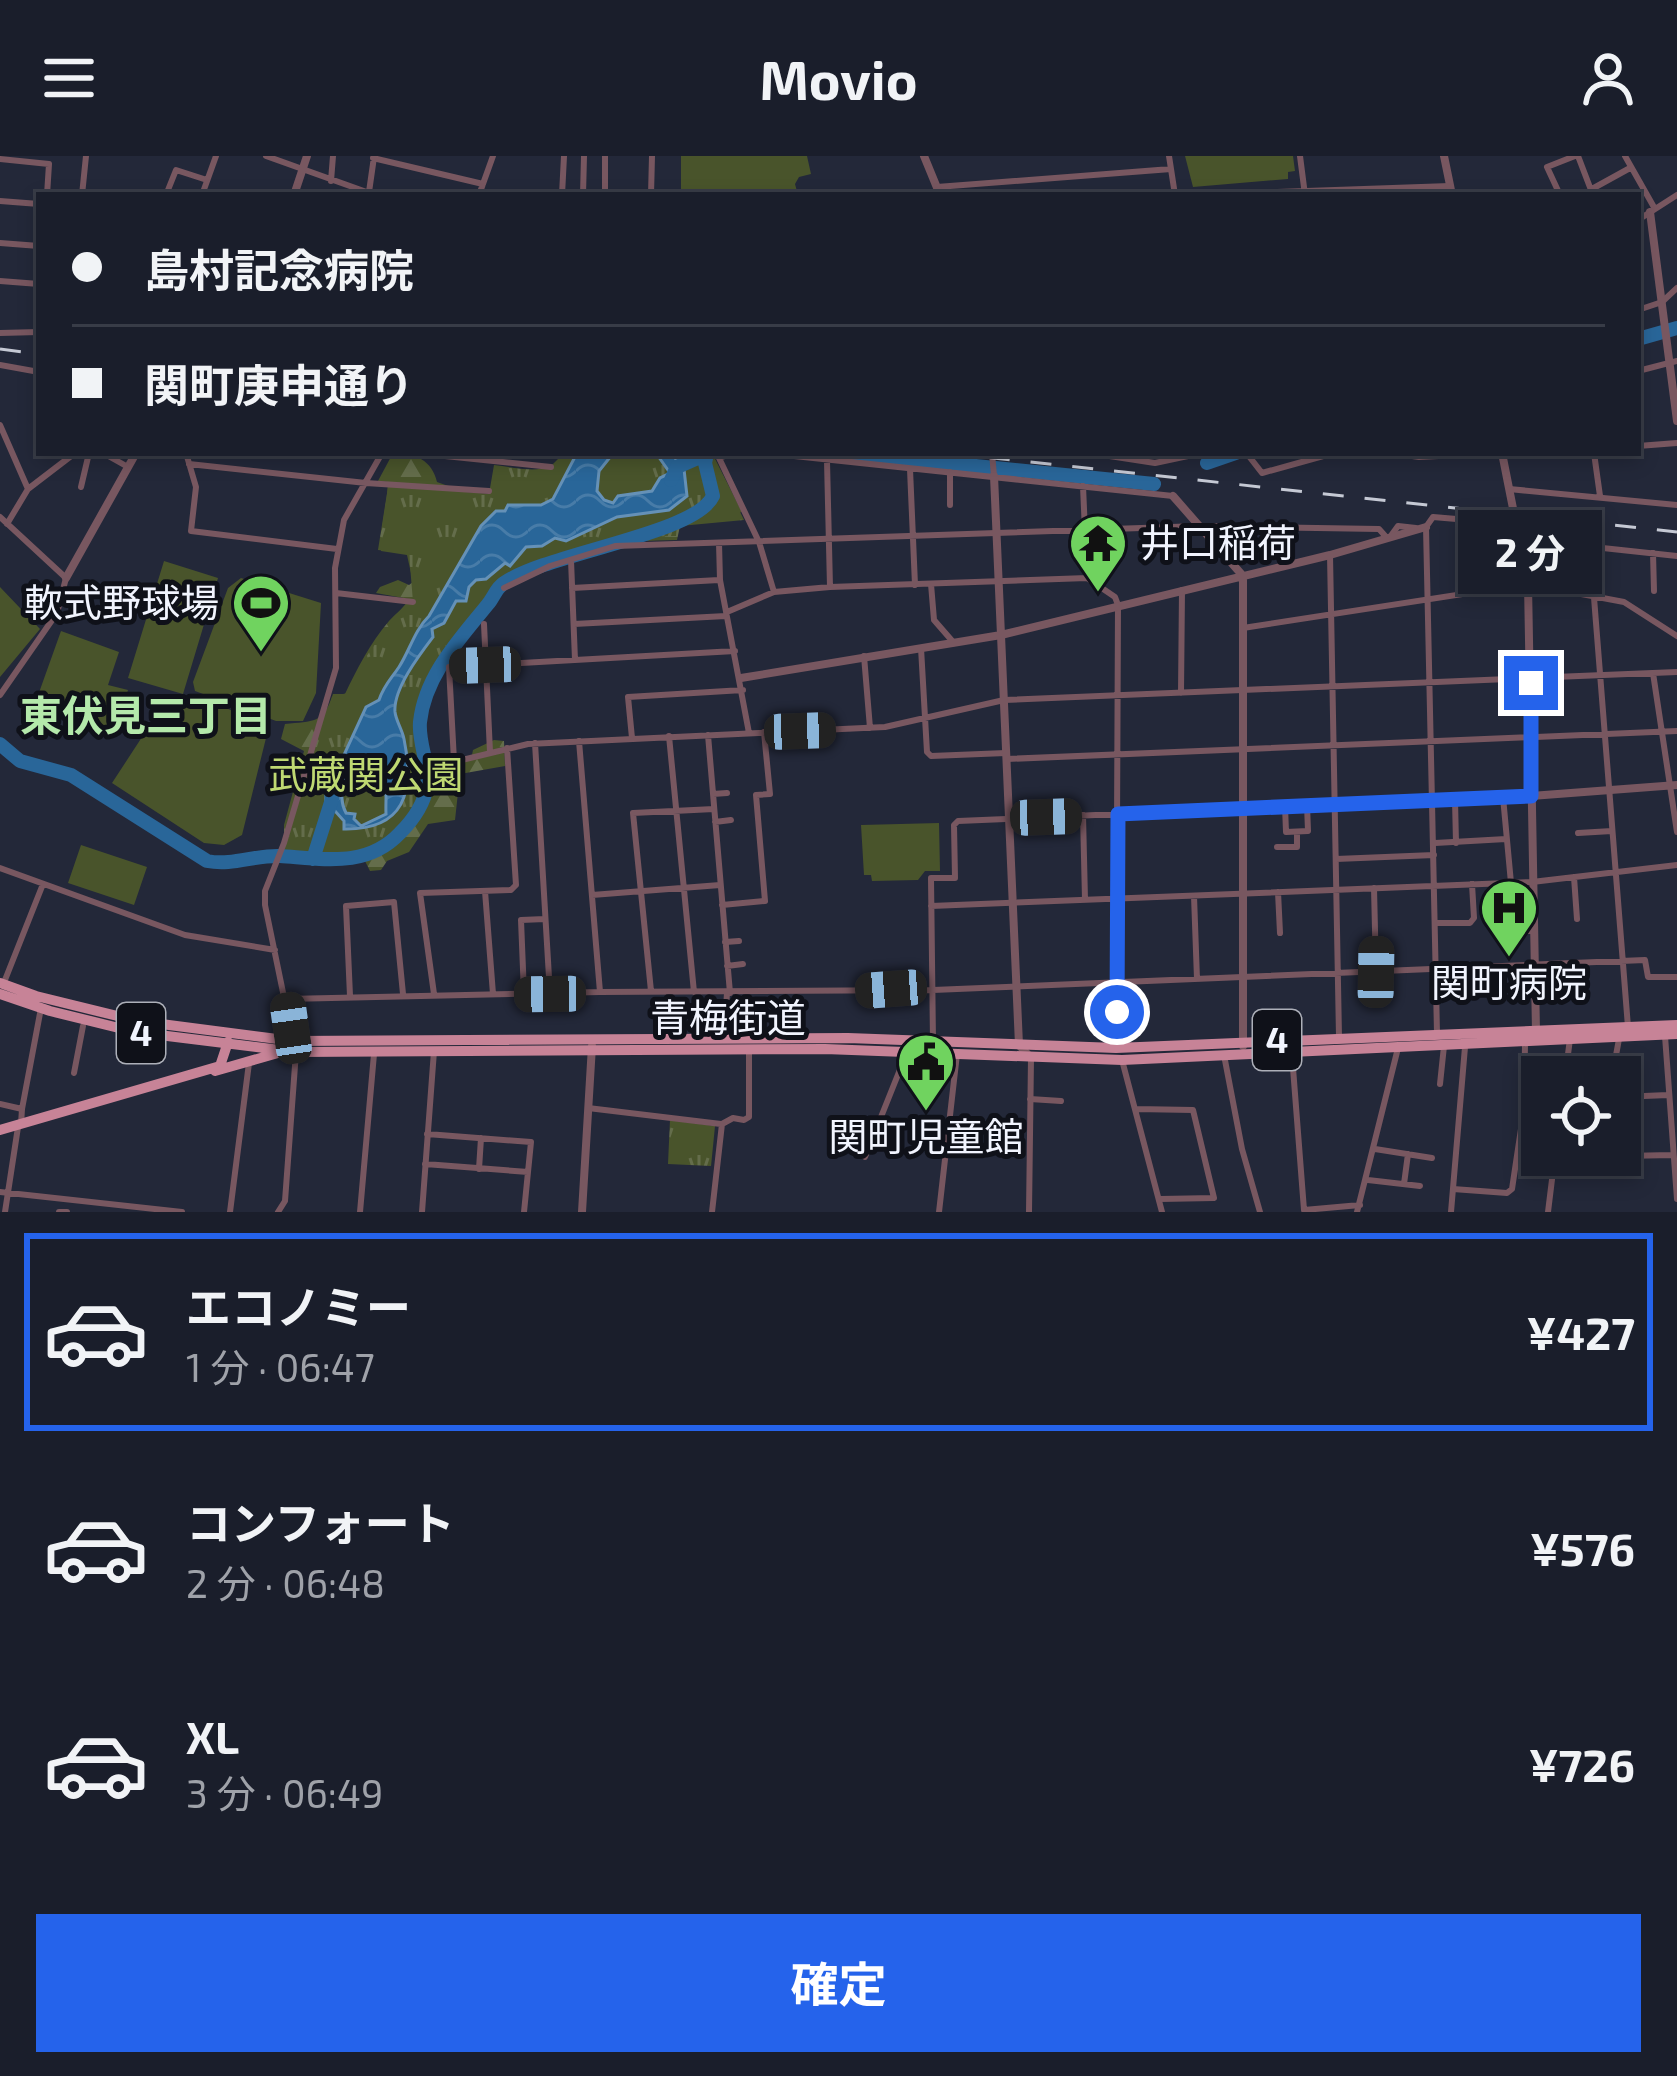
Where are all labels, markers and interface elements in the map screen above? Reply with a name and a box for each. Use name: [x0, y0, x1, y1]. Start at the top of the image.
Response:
icon: menu: [36, 45, 102, 111]
icon: person: [1575, 45, 1641, 111]
text: Movio: [759, 46, 918, 111]
text: 島村記念病院: [144, 242, 414, 296]
text: 関町庚申通り: [144, 357, 414, 411]
callout: 2 分: [1459, 509, 1603, 593]
temple icon: 井口稲荷: [1067, 512, 1129, 594]
place label: 井口稲荷: [1140, 518, 1296, 565]
text: 2 分: [1495, 528, 1565, 575]
sports icon: 軟式野球場: [230, 572, 292, 654]
place label: 軟式野球場: [24, 578, 219, 625]
car: [448, 646, 522, 684]
route end: [1504, 656, 1558, 710]
district label: 東伏見三丁目: [20, 689, 272, 739]
car: [763, 712, 837, 750]
park label: 武蔵関公園: [268, 750, 464, 797]
car: [1009, 798, 1083, 836]
hospital icon: 関町病院: [1478, 877, 1540, 959]
car: [1357, 936, 1395, 1008]
place label: 関町病院: [1431, 958, 1587, 1005]
car: [854, 969, 928, 1009]
car: [514, 975, 586, 1013]
route start: [1090, 985, 1144, 1039]
car: [268, 990, 314, 1066]
street label: 青梅街道: [650, 993, 806, 1040]
road number: 4: [117, 1003, 165, 1063]
road number: 4: [1253, 1010, 1301, 1070]
public building icon: 関町児童館: [895, 1031, 957, 1113]
map controls: [1521, 1056, 1641, 1176]
button: locate: [1521, 1056, 1641, 1176]
place label: 関町児童館: [828, 1112, 1024, 1159]
icon: car: [42, 1278, 150, 1386]
text: エコノミー: [186, 1279, 411, 1333]
text: ¥427: [1527, 1305, 1635, 1359]
text: 1 分 · 06:47: [186, 1343, 375, 1390]
icon: car: [42, 1494, 150, 1602]
text: コンフォート: [186, 1495, 455, 1549]
text: ¥576: [1530, 1521, 1635, 1575]
text: 2 分 · 06:48: [186, 1559, 385, 1606]
text: XL: [186, 1709, 239, 1763]
icon: car: [42, 1710, 150, 1818]
text: ¥726: [1529, 1737, 1635, 1791]
text: 3 分 · 06:49: [186, 1769, 383, 1816]
button: 確定: [36, 1914, 1641, 2052]

